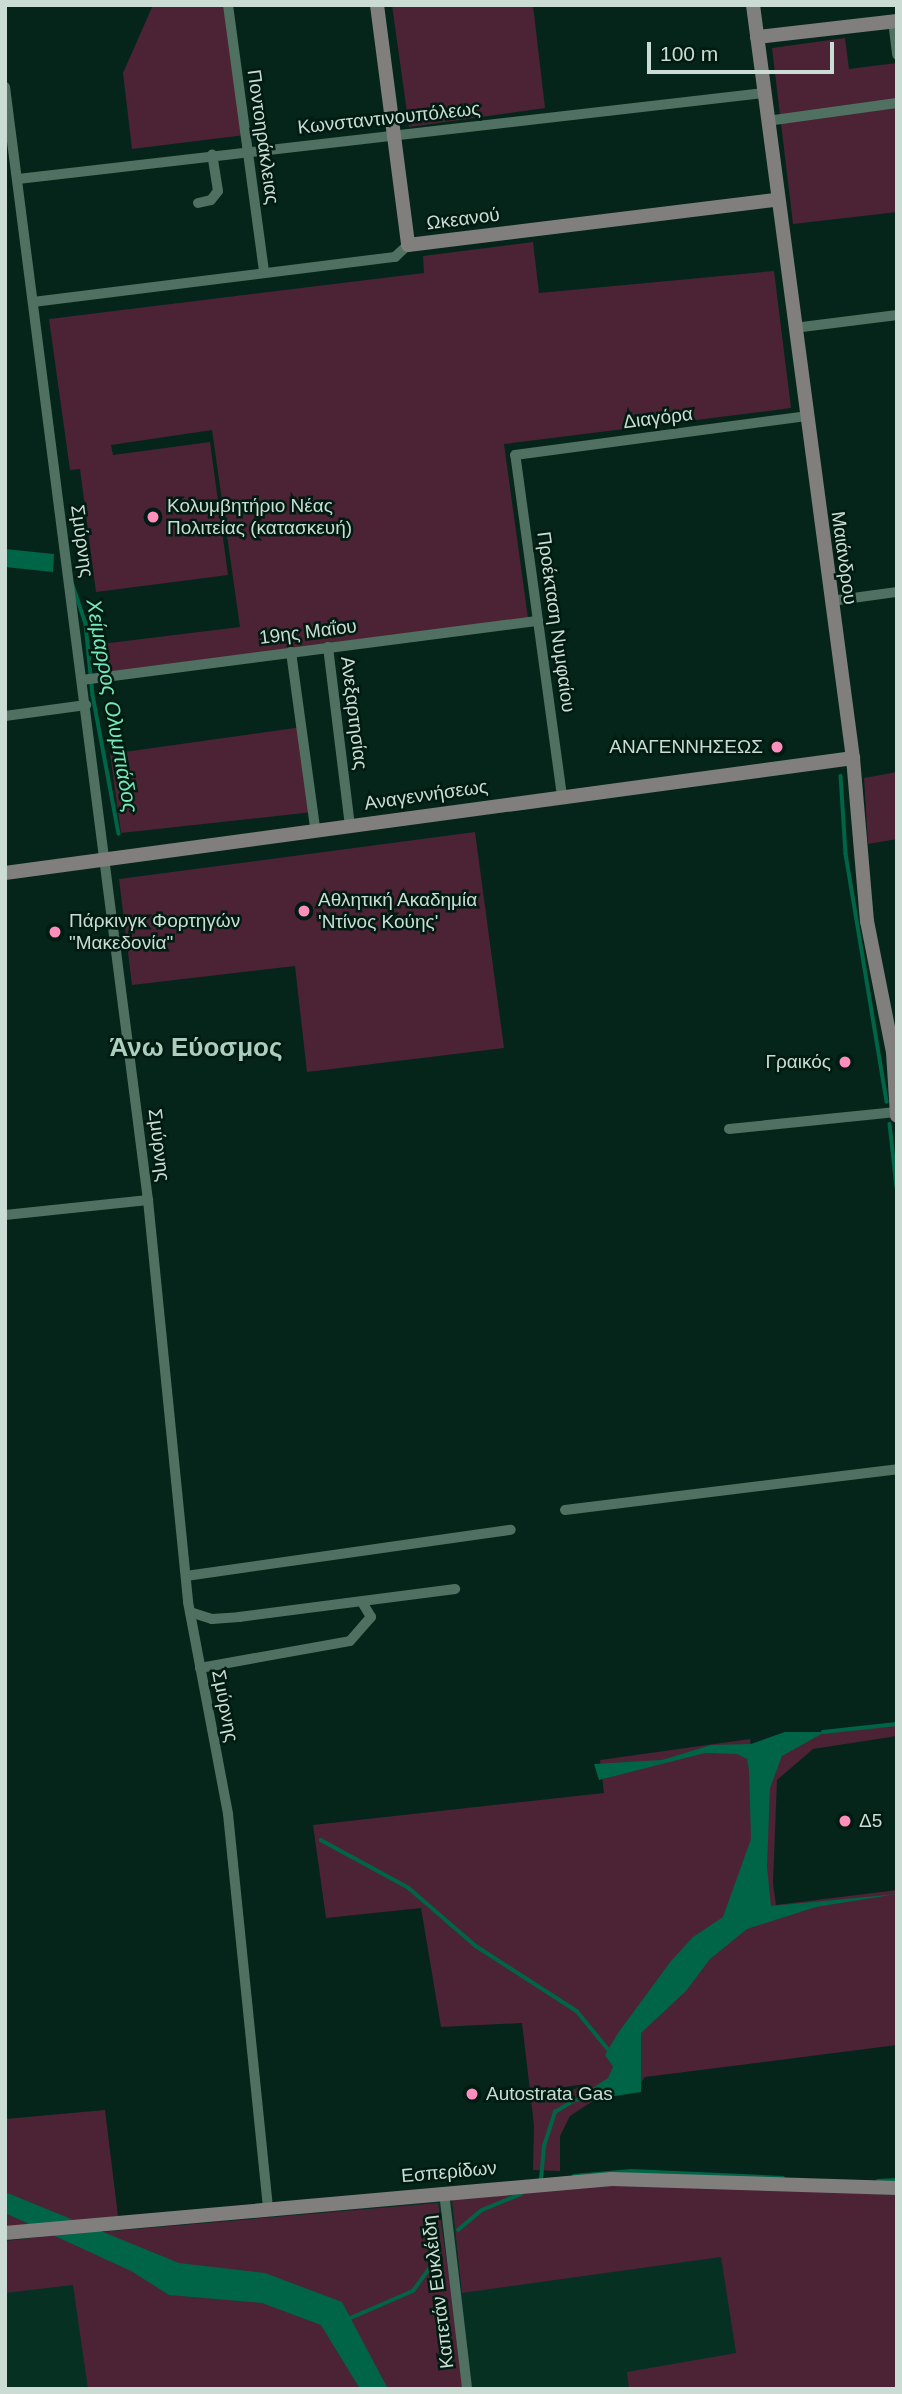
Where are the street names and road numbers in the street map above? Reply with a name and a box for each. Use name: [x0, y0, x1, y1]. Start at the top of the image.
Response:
street label: Ποντοηράκλειας: [242, 68, 284, 206]
street label: Κωνσταντινουπόλεως: [296, 97, 482, 139]
street label: Ωκεανού: [425, 203, 501, 235]
street label: Διαγόρα: [622, 402, 694, 434]
street label: Σμύρνης: [66, 503, 98, 579]
street label: Μαιάνδρου: [826, 510, 862, 606]
street label: Προέκταση Νυμφαίου: [532, 530, 580, 714]
street label: 19ης Μαΐου: [258, 615, 358, 649]
street label: Ανεξαρτησίας: [336, 655, 372, 771]
street label: Αναγεννήσεως: [363, 775, 489, 815]
street label: Σμύρνης: [143, 1107, 175, 1183]
street label: Σμύρνης: [207, 1668, 243, 1744]
street label: Εσπερίδων: [400, 2156, 498, 2188]
street label: Καπετάν Ευκλέιδη: [417, 2214, 459, 2370]

